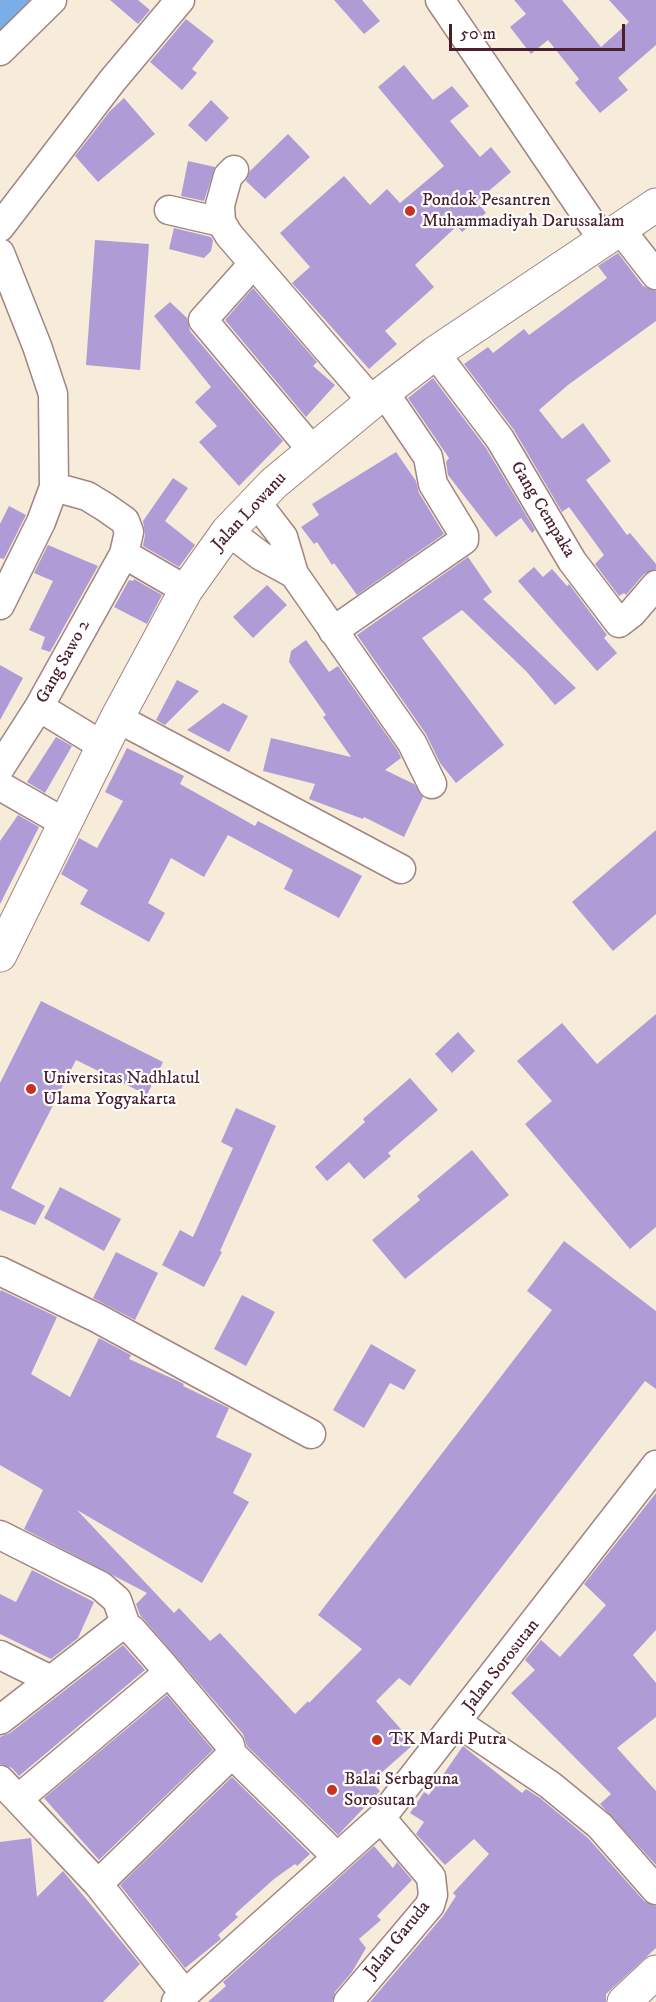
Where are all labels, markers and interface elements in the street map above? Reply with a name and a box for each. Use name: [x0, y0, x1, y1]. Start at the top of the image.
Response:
scale bar: [452, 12, 628, 50]
text: 50 m: [460, 23, 496, 45]
place label: Pondok Pesantren Muhammadiyah Darussalam: [422, 190, 624, 232]
marker: Pondok Pesantren Muhammadiyah Darussalam: [403, 204, 417, 218]
street label: Gang Cempaka: [505, 458, 579, 562]
street label: Jalan Lowanu: [208, 468, 292, 556]
street label: Gang Sawo 2: [32, 616, 96, 708]
place label: Universitas Nadhlatul Ulama Yogyakarta: [43, 1068, 200, 1110]
marker: Universitas Nadhlatul Ulama Yogyakarta: [24, 1082, 38, 1096]
street label: Jalan Sorosutan: [459, 1615, 545, 1717]
place label: TK Mardi Putra: [389, 1729, 507, 1751]
marker: TK Mardi Putra: [370, 1733, 384, 1747]
place label: Balai Serbaguna Sorosutan: [344, 1769, 459, 1812]
marker: Balai Serbaguna Sorosutan: [325, 1783, 339, 1797]
street label: Jalan Garuda: [360, 1897, 436, 1983]

